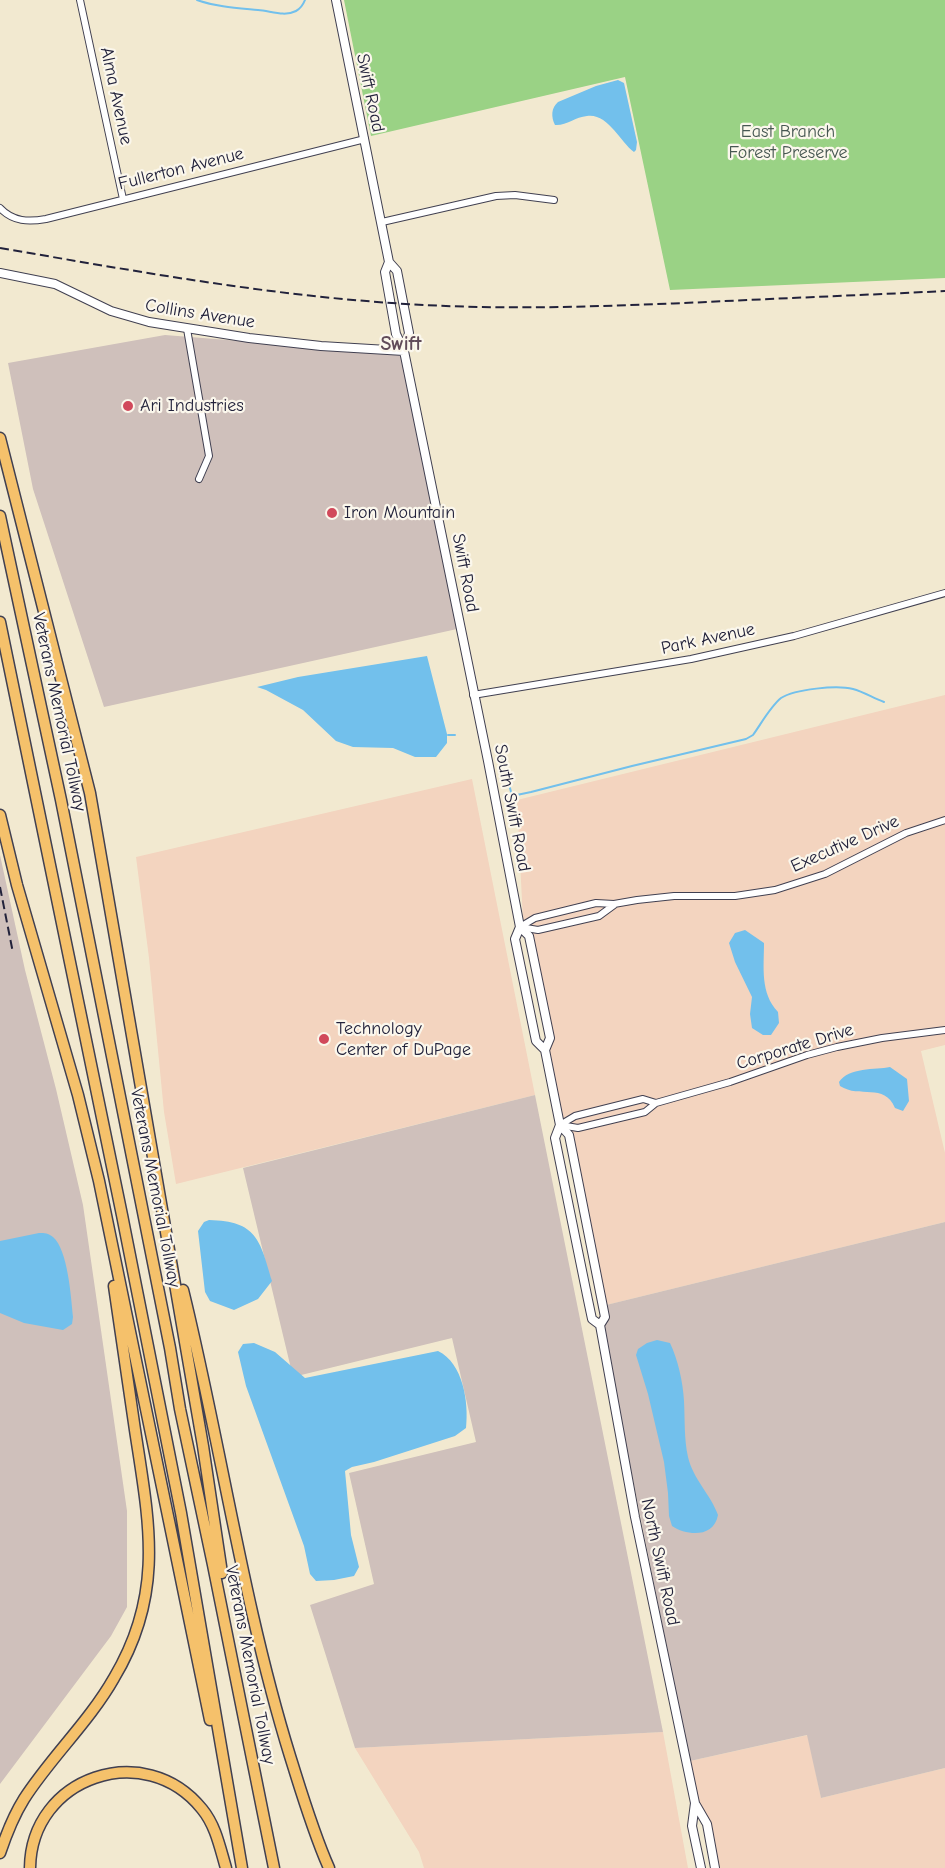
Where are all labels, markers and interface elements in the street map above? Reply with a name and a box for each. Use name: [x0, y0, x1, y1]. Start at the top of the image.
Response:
street label: Alma Avenue: [95, 45, 137, 147]
street label: Swift Road: [351, 52, 389, 134]
park label: East Branch Forest Preserve: [728, 121, 848, 164]
street label: Fullerton Avenue: [116, 143, 246, 195]
street label: Collins Avenue: [144, 295, 256, 333]
district label: Swift: [380, 332, 422, 356]
place label: Ari Industries: [140, 395, 244, 417]
marker: Ari Industries: [121, 399, 135, 413]
place label: Iron Mountain: [344, 502, 455, 524]
marker: Iron Mountain: [325, 506, 339, 520]
street label: Swift Road: [447, 532, 483, 614]
street label: Veterans Memorial Tollway: [27, 611, 91, 813]
street label: Park Avenue: [659, 619, 757, 659]
street label: South Swift Road: [489, 742, 535, 874]
street label: Executive Drive: [788, 811, 902, 877]
place label: Technology Center of DuPage: [336, 1018, 471, 1060]
street label: Corporate Drive: [734, 1019, 856, 1075]
marker: Technology Center of DuPage: [317, 1032, 331, 1046]
street label: Veterans Memorial Tollway: [125, 1086, 185, 1290]
street label: North Swift Road: [636, 1497, 684, 1627]
street label: Veterans Memorial Tollway: [220, 1563, 280, 1767]

